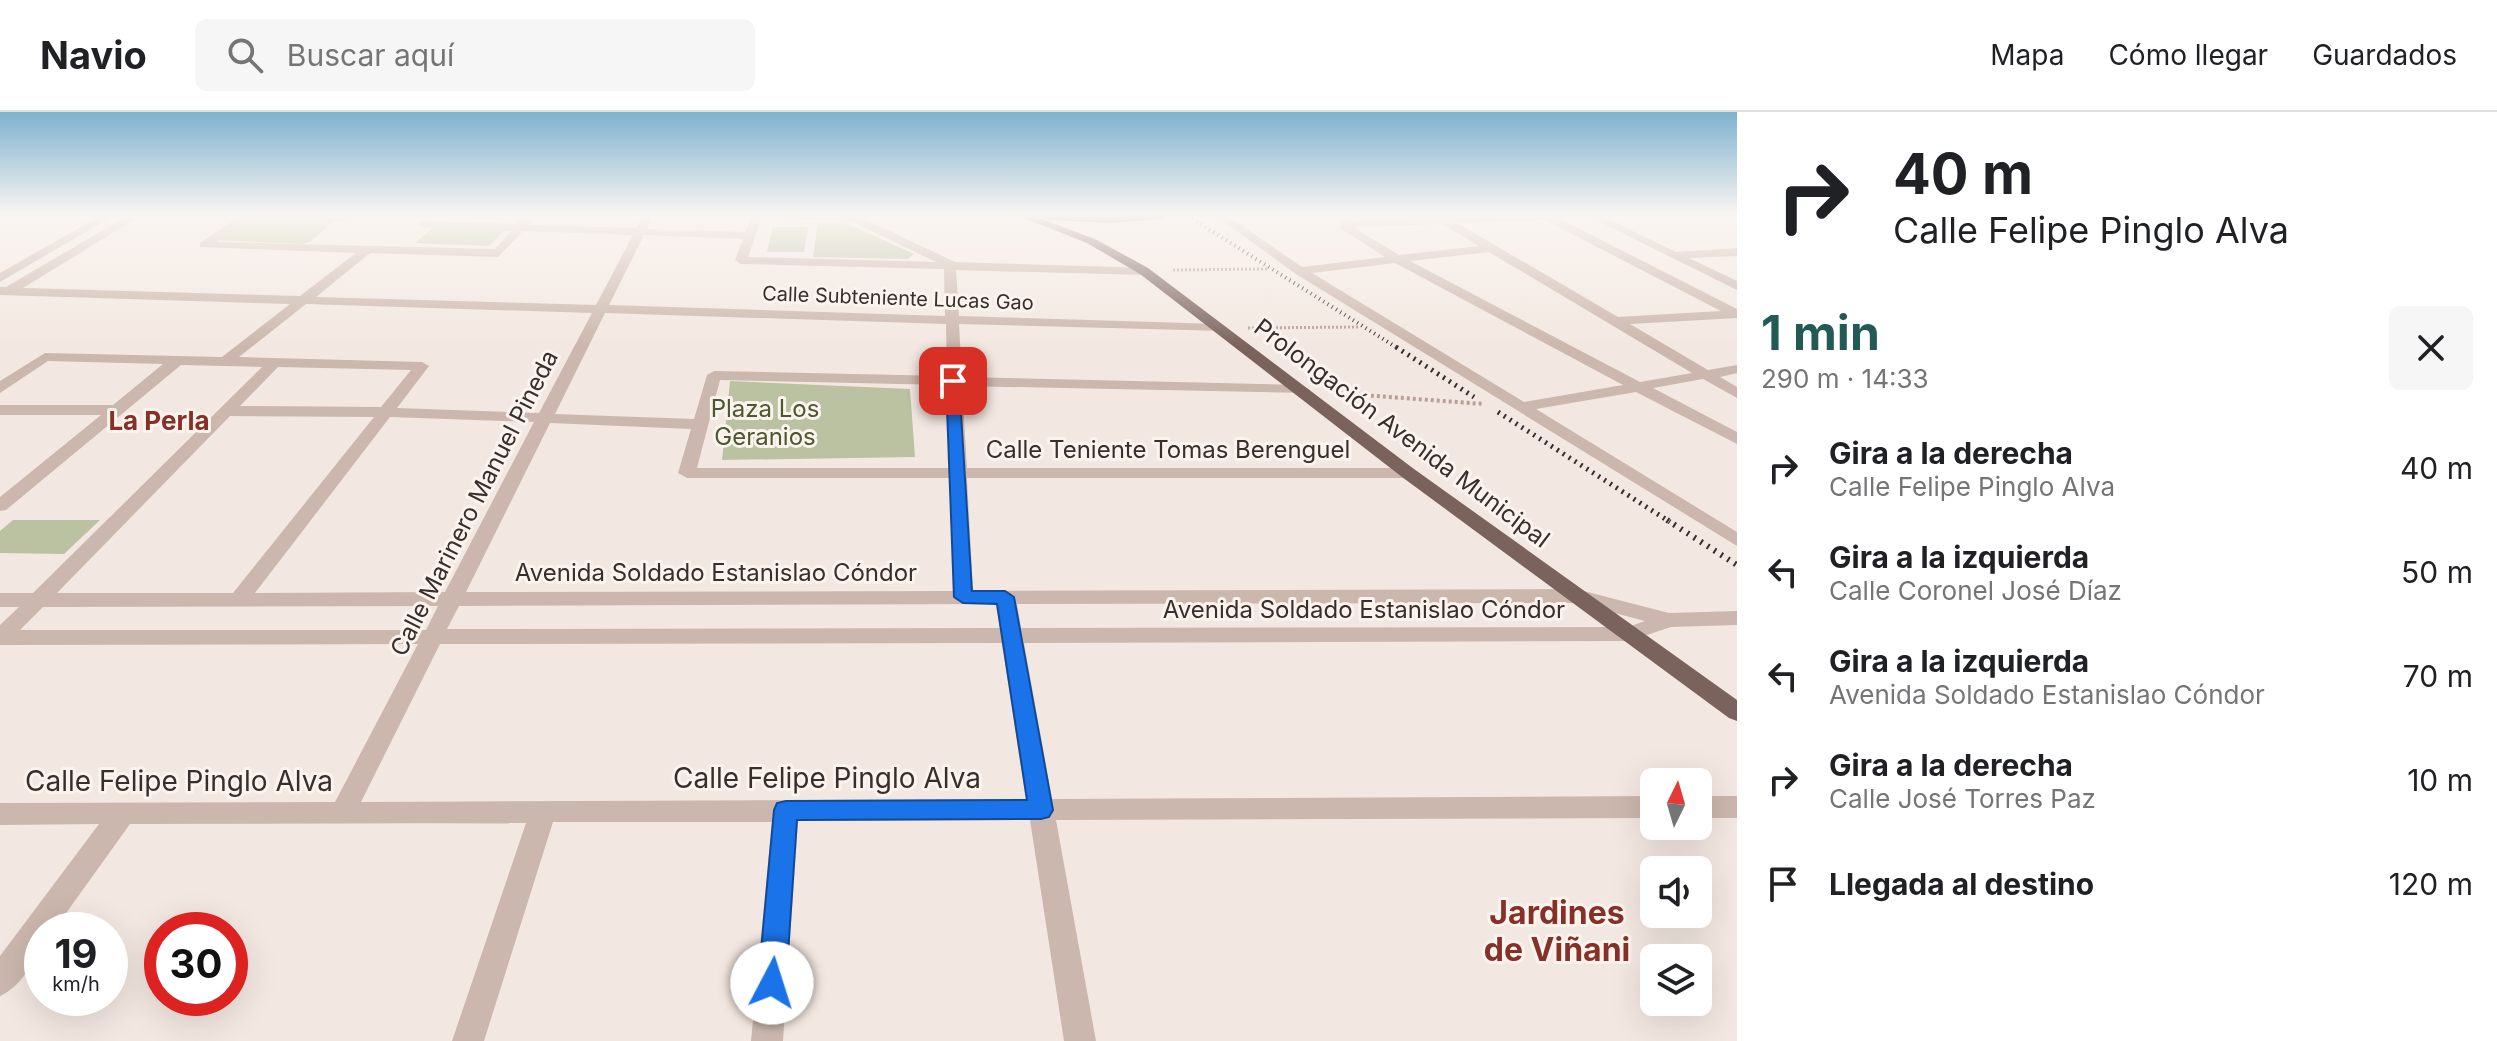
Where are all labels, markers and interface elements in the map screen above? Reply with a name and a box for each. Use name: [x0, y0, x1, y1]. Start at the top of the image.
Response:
search box: [195, 19, 755, 91]
text: Navio: [40, 32, 147, 78]
icon: search: [223, 33, 267, 77]
text: Buscar aquí: [287, 37, 454, 73]
text: Mapa: [1990, 38, 2064, 72]
text: Cómo llegar: [2108, 38, 2268, 72]
text: Guardados: [2312, 38, 2457, 72]
text: 40 m: [1893, 140, 2033, 208]
icon: right: [1761, 144, 1865, 248]
text: Calle Felipe Pinglo Alva: [1893, 208, 2289, 252]
street label: Calle Subteniente Lucas Gao: [762, 281, 1034, 315]
text: 1 min: [1761, 303, 1880, 362]
button: close: [2389, 306, 2473, 390]
street label: Prolongación Avenida Municipal: [1249, 312, 1555, 554]
street label: Calle Marinero Manuel Pineda: [384, 345, 564, 661]
pin: [919, 347, 987, 415]
icon: arrive: [931, 359, 975, 403]
text: 290 m · 14:33: [1761, 363, 1929, 394]
park label: Plaza Los Geranios: [711, 394, 819, 451]
district label: La Perla: [108, 405, 210, 436]
street label: Calle Teniente Tomas Berenguel: [986, 435, 1350, 464]
text: Gira a la derecha: [1829, 435, 2073, 471]
icon: right: [1761, 446, 1805, 490]
text: 40 m: [2400, 450, 2473, 486]
text: Calle Felipe Pinglo Alva: [1829, 471, 2115, 502]
text: Gira a la izquierda: [1829, 539, 2089, 575]
icon: left: [1761, 550, 1805, 594]
text: 50 m: [2401, 554, 2473, 590]
street label: Avenida Soldado Estanislao Cóndor: [515, 558, 917, 587]
text: Calle Coronel José Díaz: [1829, 575, 2122, 606]
street label: Avenida Soldado Estanislao Cóndor: [1163, 595, 1565, 624]
text: Gira a la izquierda: [1829, 643, 2089, 679]
icon: left: [1761, 654, 1805, 698]
text: 70 m: [2403, 658, 2473, 694]
text: Avenida Soldado Estanislao Cóndor: [1829, 679, 2265, 710]
text: Gira a la derecha: [1829, 747, 2073, 783]
icon: right: [1761, 758, 1805, 802]
street label: Calle Felipe Pinglo Alva: [673, 761, 981, 795]
text: 10 m: [2407, 762, 2473, 798]
street label: Calle Felipe Pinglo Alva: [25, 764, 333, 798]
north arrow: [1640, 768, 1712, 840]
map controls: [1640, 768, 1712, 1016]
text: Calle José Torres Paz: [1829, 783, 2096, 814]
button: sound: [1640, 856, 1712, 928]
icon: arrive: [1761, 862, 1805, 906]
text: Llegada al destino: [1829, 866, 2094, 902]
text: 120 m: [2389, 866, 2473, 902]
district label: Jardines de Viñani: [1484, 893, 1630, 969]
speed limit sign: 30: [144, 912, 248, 1016]
text: 19: [54, 929, 98, 978]
position arrow: [730, 941, 814, 1025]
button: layers: [1640, 944, 1712, 1016]
text: km/h: [52, 972, 100, 996]

